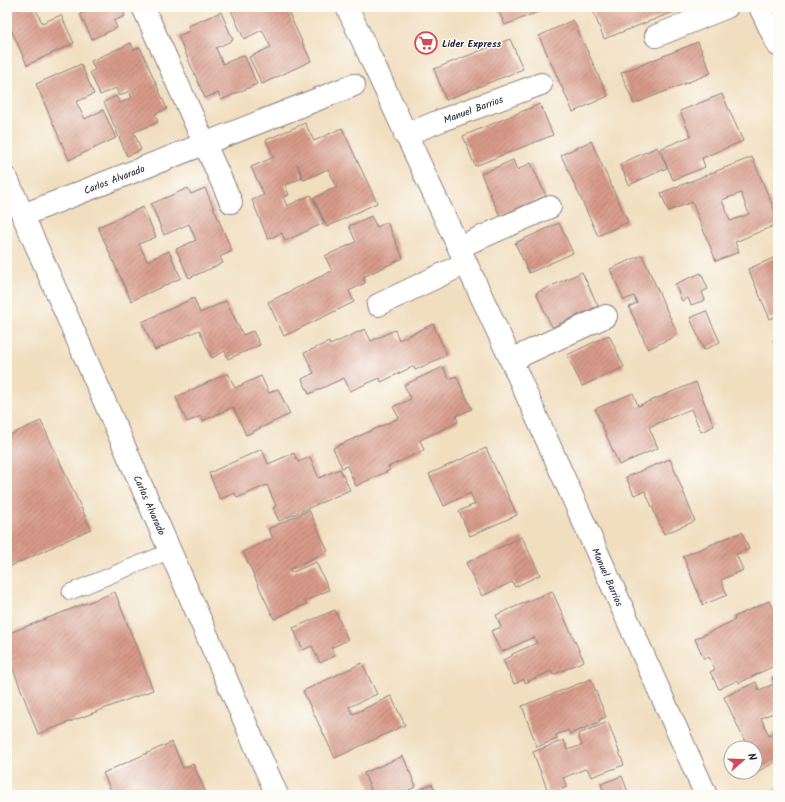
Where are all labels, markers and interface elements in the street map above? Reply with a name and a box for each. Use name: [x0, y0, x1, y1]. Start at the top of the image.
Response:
supermarket icon: Lider Express: [413, 30, 439, 56]
place label: Lider Express: [442, 36, 502, 52]
street label: Manuel Barrios: [441, 91, 506, 128]
street label: Carlos Alvarado: [82, 161, 148, 199]
street label: Carlos Alvarado: [129, 473, 170, 538]
street label: Manuel Barrios: [587, 546, 627, 610]
north arrow: [723, 740, 763, 780]
text: N: [742, 751, 761, 763]

